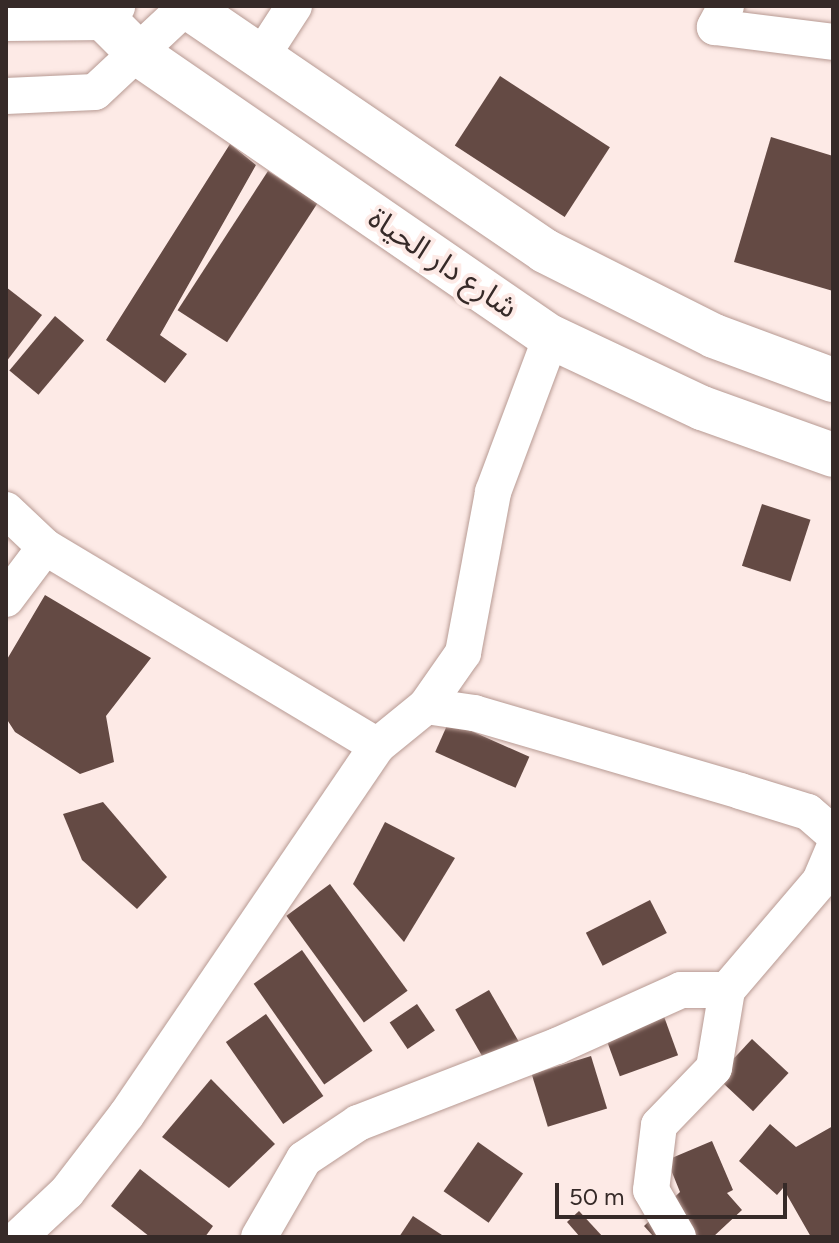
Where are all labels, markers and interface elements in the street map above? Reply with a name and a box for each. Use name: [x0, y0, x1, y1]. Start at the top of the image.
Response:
street label: شارع دار الحياة: [362, 200, 524, 326]
scale bar: [559, 1167, 791, 1217]
text: 50 m: [569, 1182, 625, 1211]

